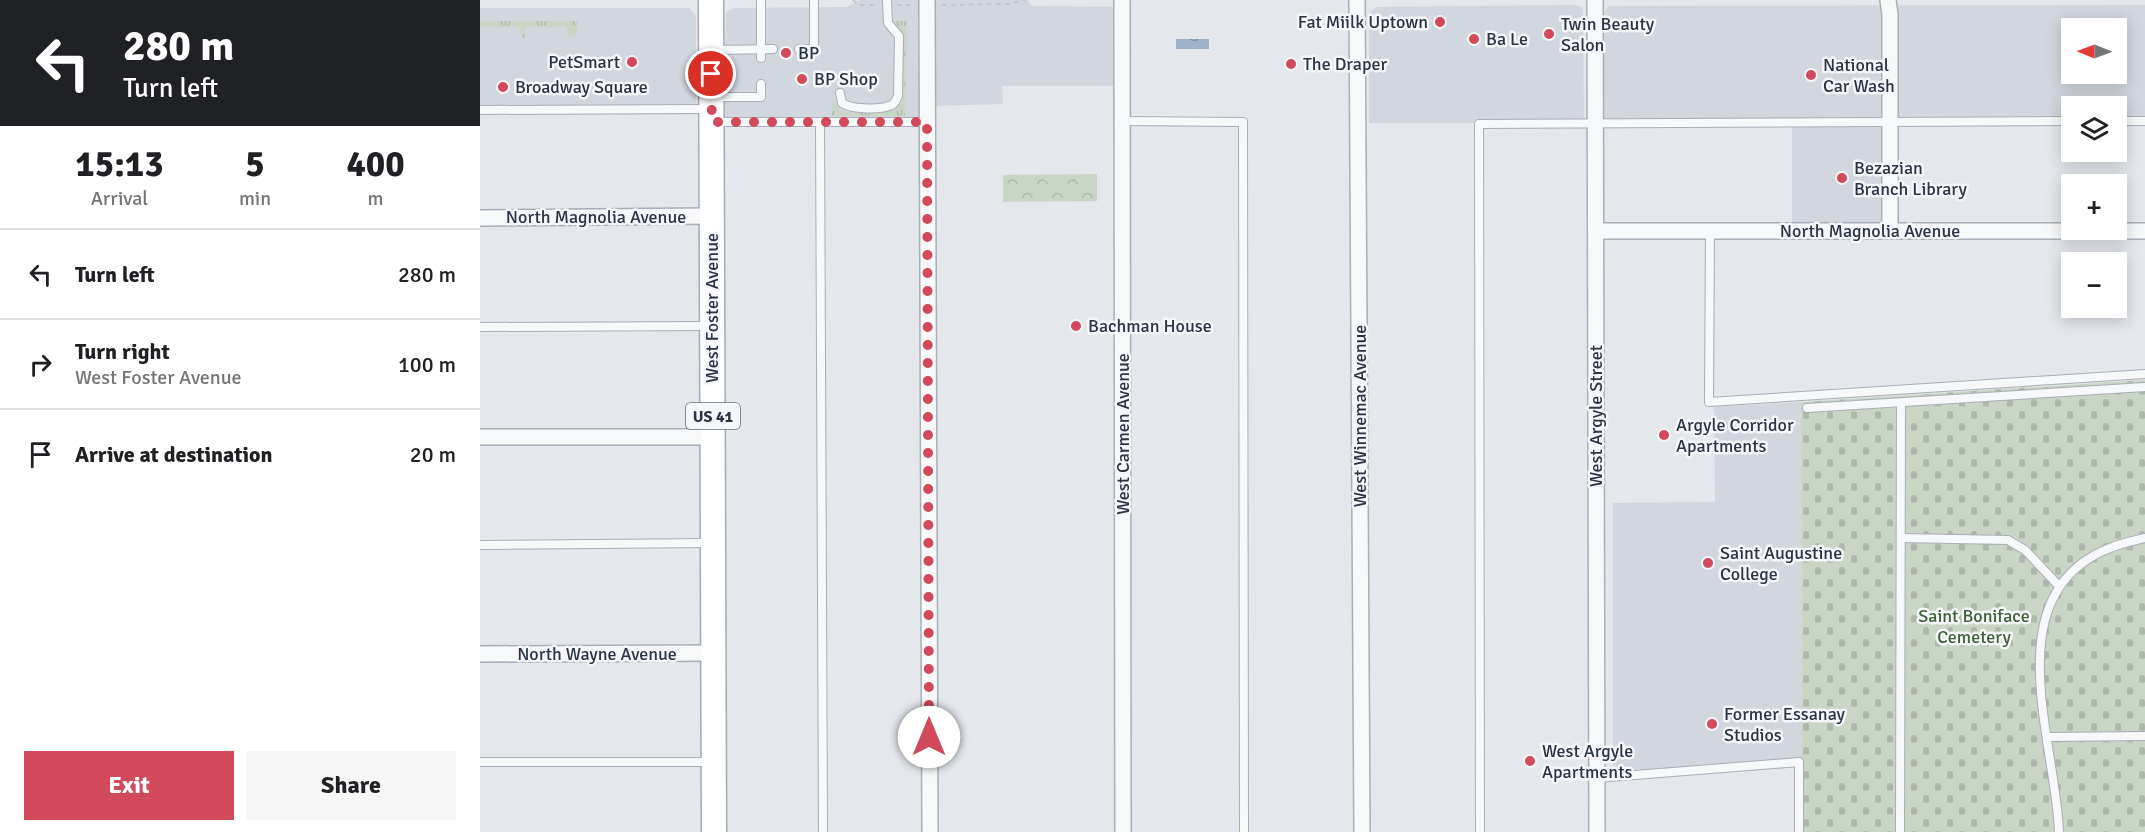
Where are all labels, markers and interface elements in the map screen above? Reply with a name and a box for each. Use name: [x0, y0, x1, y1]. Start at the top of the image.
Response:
place label: Fat Miilk Uptown: [1298, 11, 1428, 33]
place label: Twin Beauty Salon: [1561, 13, 1655, 56]
marker: Fat Miilk Uptown: [1433, 15, 1447, 29]
north arrow: [2061, 18, 2127, 84]
map controls: [2061, 18, 2127, 318]
text: 280 m: [123, 21, 234, 72]
icon: left: [24, 24, 102, 102]
marker: Twin Beauty Salon: [1542, 27, 1556, 41]
place label: Ba Le: [1486, 28, 1528, 50]
marker: Ba Le: [1467, 32, 1481, 46]
place label: BP: [798, 42, 819, 64]
marker: BP: [779, 46, 793, 60]
pin: [685, 48, 736, 99]
place label: PetSmart: [548, 51, 620, 73]
place label: The Draper: [1303, 53, 1387, 75]
place label: National Car Wash: [1823, 54, 1895, 97]
marker: PetSmart: [625, 55, 639, 69]
icon: arrive: [694, 57, 727, 90]
marker: The Draper: [1284, 57, 1298, 71]
place label: BP Shop: [814, 68, 878, 90]
marker: National Car Wash: [1804, 68, 1818, 82]
text: Turn left: [123, 72, 218, 105]
marker: BP Shop: [795, 72, 809, 86]
place label: Broadway Square: [515, 76, 648, 98]
marker: Broadway Square: [496, 80, 510, 94]
button: layers: [2061, 96, 2127, 162]
text: 15:13: [75, 142, 164, 187]
text: 5: [245, 142, 265, 187]
text: 400: [346, 142, 405, 187]
place label: Bezazian Branch Library: [1854, 157, 1967, 200]
marker: Bezazian Branch Library: [1835, 171, 1849, 185]
button: +: [2061, 174, 2127, 240]
text: Arrival: [91, 186, 148, 211]
text: min: [239, 186, 271, 211]
text: m: [368, 186, 384, 211]
street label: North Magnolia Avenue: [506, 206, 686, 228]
street label: North Magnolia Avenue: [1780, 220, 1960, 242]
street label: West Foster Avenue: [701, 233, 723, 383]
button: −: [2061, 252, 2127, 318]
icon: left: [24, 258, 57, 291]
text: Turn left: [75, 261, 155, 288]
text: 280 m: [398, 261, 456, 288]
place label: Bachman House: [1088, 315, 1212, 337]
marker: Bachman House: [1069, 319, 1083, 333]
street label: West Winnemac Avenue: [1349, 325, 1371, 507]
text: Turn right: [75, 338, 170, 365]
street label: West Argyle Street: [1585, 345, 1607, 487]
icon: right: [24, 348, 57, 381]
text: 100 m: [398, 351, 456, 378]
street label: West Carmen Avenue: [1112, 353, 1134, 515]
text: West Foster Avenue: [75, 365, 242, 390]
road number: US 41: [686, 403, 740, 429]
place label: Argyle Corridor Apartments: [1676, 414, 1794, 457]
marker: Argyle Corridor Apartments: [1657, 428, 1671, 442]
icon: arrive: [24, 438, 57, 471]
text: Arrive at destination: [75, 441, 272, 468]
text: 20 m: [410, 441, 456, 468]
place label: Saint Augustine College: [1720, 542, 1842, 585]
marker: Saint Augustine College: [1701, 556, 1715, 570]
park label: Saint Boniface Cemetery: [1918, 605, 2030, 648]
street label: North Wayne Avenue: [517, 643, 677, 665]
place label: Former Essanay Studios: [1724, 703, 1846, 746]
position arrow: [897, 705, 961, 769]
marker: Former Essanay Studios: [1705, 717, 1719, 731]
place label: West Argyle Apartments: [1542, 740, 1633, 783]
button: Exit: [24, 751, 234, 820]
button: Share: [246, 751, 456, 820]
marker: West Argyle Apartments: [1523, 754, 1537, 768]

